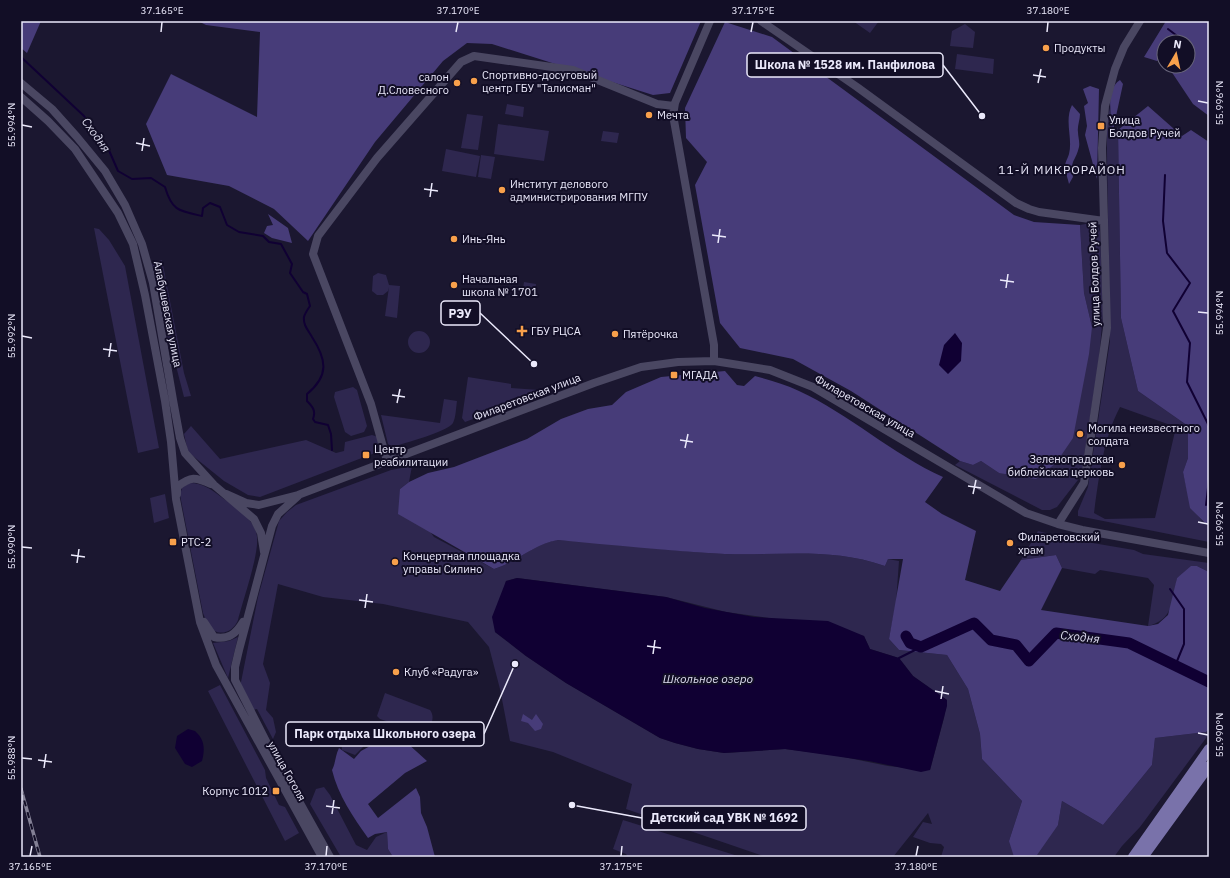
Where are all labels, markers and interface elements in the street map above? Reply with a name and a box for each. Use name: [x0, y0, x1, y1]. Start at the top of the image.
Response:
text: 37.165°E: [140, 4, 184, 17]
text: 37.170°E: [436, 4, 480, 17]
text: 37.175°E: [731, 4, 775, 17]
text: 37.180°E: [1026, 4, 1070, 17]
north arrow: [1156, 34, 1196, 74]
text: N: [1173, 37, 1183, 52]
place label: Продукты: [1054, 41, 1105, 55]
marker: Продукты: [1041, 43, 1051, 53]
callout: Школа № 1528 им. Панфилова: [747, 53, 943, 77]
text: Школа № 1528 им. Панфилова: [755, 57, 935, 72]
place label: Спортивно-досуговый центр ГБУ "Талисман": [482, 68, 597, 95]
place label: салон Д.Словесного: [378, 70, 449, 97]
marker: Спортивно-досуговый центр ГБУ "Талисман": [469, 76, 479, 86]
marker: салон Д.Словесного: [452, 78, 462, 88]
text: 55.996°N: [1213, 81, 1226, 125]
text: 55.994°N: [5, 103, 18, 147]
place label: Мечта: [657, 108, 689, 122]
marker: Мечта: [644, 110, 654, 120]
place label: Улица Болдов Ручей: [1109, 113, 1181, 140]
water label: Сходня: [79, 114, 114, 155]
marker: Улица Болдов Ручей: [1096, 121, 1106, 131]
district label: 11-Й МИКРОРАЙОН: [998, 162, 1126, 177]
place label: Институт делового администрирования МГПУ: [510, 177, 648, 204]
marker: Институт делового администрирования МГПУ: [497, 185, 507, 195]
street label: улица Болдов Ручей: [1085, 221, 1103, 327]
place label: Инь-Янь: [462, 232, 506, 246]
marker: Инь-Янь: [449, 234, 459, 244]
street label: Алабушевская улица: [151, 260, 185, 369]
place label: Начальная школа № 1701: [462, 272, 538, 299]
marker: Начальная школа № 1701: [449, 280, 459, 290]
text: 55.994°N: [1213, 291, 1226, 335]
callout: РЭУ: [441, 301, 480, 325]
text: РЭУ: [448, 306, 472, 321]
text: 55.992°N: [5, 314, 18, 358]
place label: ГБУ РЦСА: [531, 324, 581, 338]
marker: ГБУ РЦСА: [516, 325, 528, 337]
place label: Пятёрочка: [623, 327, 678, 341]
marker: Пятёрочка: [610, 329, 620, 339]
place label: МГАДА: [682, 368, 718, 382]
street label: Филаретовская улица: [471, 370, 583, 424]
marker: МГАДА: [669, 370, 679, 380]
street label: Филаретовская улица: [812, 371, 918, 441]
place label: Могила неизвестного солдата: [1088, 421, 1200, 448]
marker: Могила неизвестного солдата: [1075, 429, 1085, 439]
place label: Центр реабилитации: [374, 442, 448, 469]
marker: Центр реабилитации: [361, 450, 371, 460]
place label: Зеленоградская библейская церковь: [1008, 452, 1114, 479]
marker: Зеленоградская библейская церковь: [1117, 460, 1127, 470]
text: 55.992°N: [1213, 502, 1226, 546]
text: 55.990°N: [5, 525, 18, 569]
place label: Филаретовский храм: [1018, 530, 1100, 557]
place label: РТС-2: [181, 535, 211, 549]
marker: РТС-2: [168, 537, 178, 547]
marker: Филаретовский храм: [1005, 538, 1015, 548]
place label: Концертная площадка управы Силино: [403, 549, 520, 576]
marker: Концертная площадка управы Силино: [390, 557, 400, 567]
water label: Сходня: [1060, 627, 1100, 646]
place label: Клуб «Радуга»: [404, 665, 479, 679]
marker: Клуб «Радуга»: [391, 667, 401, 677]
water label: Школьное озеро: [663, 671, 754, 686]
text: 55.990°N: [1213, 713, 1226, 757]
callout: Парк отдыха Школьного озера: [286, 722, 484, 746]
text: Парк отдыха Школьного озера: [294, 726, 476, 741]
text: 55.988°N: [5, 736, 18, 780]
street label: улица Гоголя: [265, 739, 309, 803]
place label: Корпус 1012: [202, 784, 268, 798]
marker: Корпус 1012: [271, 786, 281, 796]
callout: Детский сад УВК № 1692: [642, 806, 806, 830]
text: Детский сад УВК № 1692: [650, 810, 798, 825]
text: 37.165°E: [8, 860, 52, 873]
text: 37.170°E: [304, 860, 348, 873]
text: 37.175°E: [599, 860, 643, 873]
text: 37.180°E: [894, 860, 938, 873]

